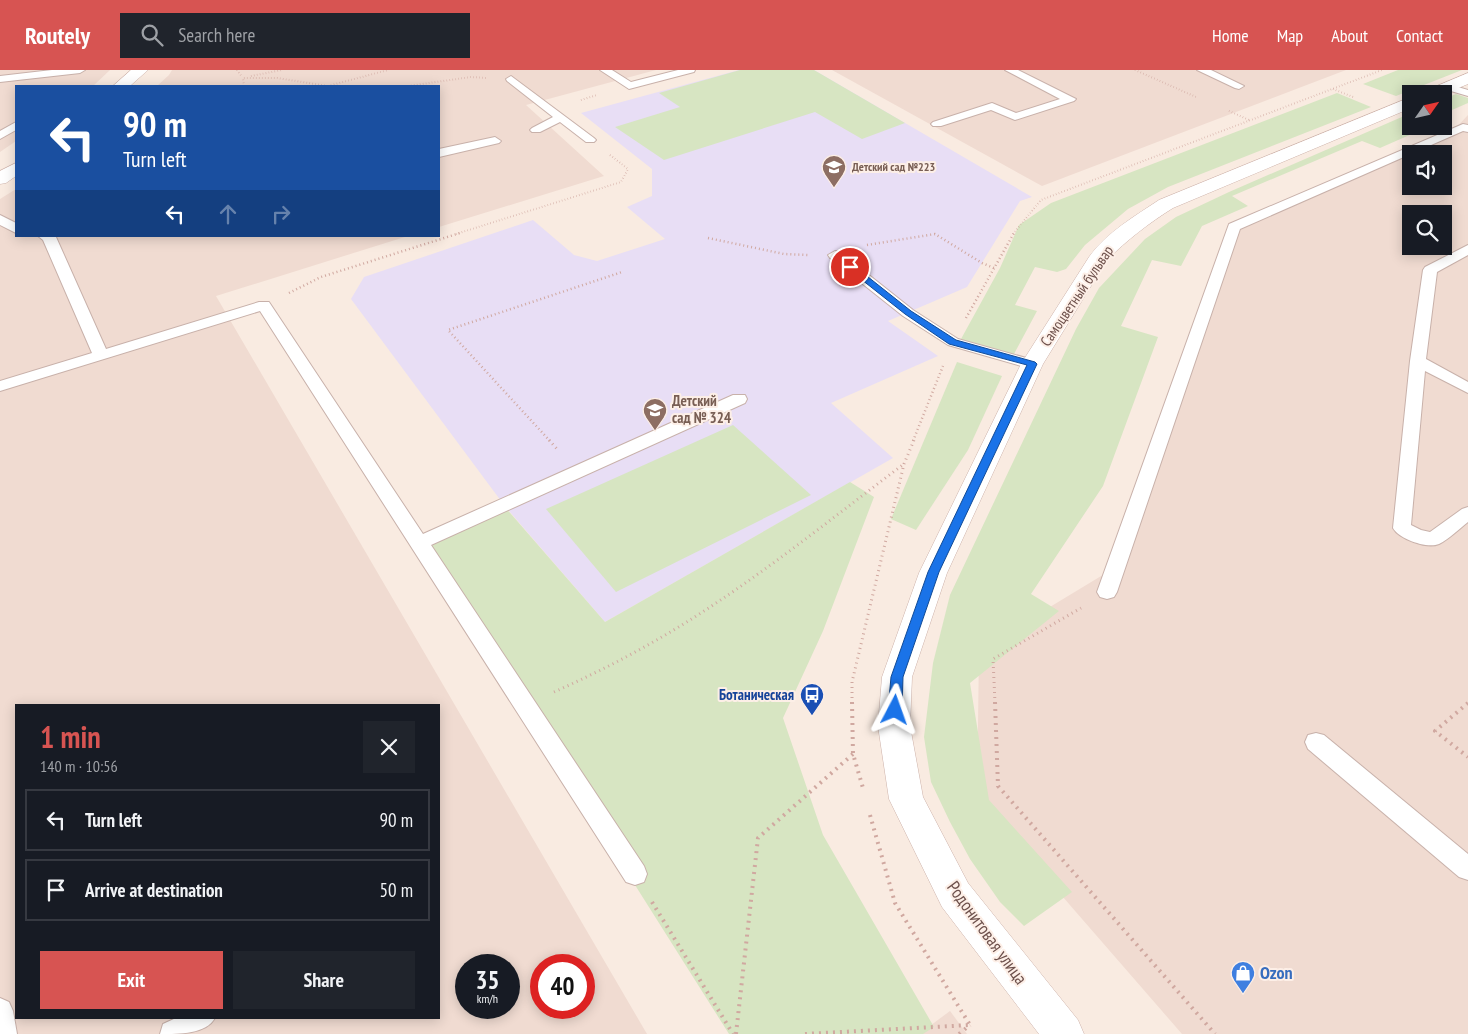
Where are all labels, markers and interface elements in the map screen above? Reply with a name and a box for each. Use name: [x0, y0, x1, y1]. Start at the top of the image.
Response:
search box: [120, 13, 470, 58]
text: Routely: [25, 20, 90, 51]
icon: search: [138, 21, 166, 49]
text: Search here: [178, 23, 255, 47]
text: Home: [1212, 24, 1249, 47]
text: Map: [1277, 24, 1303, 47]
text: About: [1331, 24, 1368, 47]
text: Contact: [1396, 24, 1443, 47]
north arrow: [1402, 85, 1452, 135]
map controls: [1402, 85, 1452, 255]
text: 90 m: [123, 101, 187, 147]
icon: left: [40, 105, 105, 170]
text: Turn left: [123, 145, 187, 173]
button: sound: [1402, 145, 1452, 195]
school or university icon: Детский сад №223: [821, 154, 847, 188]
place label: Детский сад №223: [852, 159, 935, 174]
icon: left: [161, 200, 189, 228]
icon: ahead: [214, 200, 242, 228]
icon: right: [267, 200, 295, 228]
button: search: [1402, 205, 1452, 255]
street label: Самоцветный бульвар: [1036, 242, 1117, 350]
pin: [829, 246, 871, 288]
icon: arrive: [836, 253, 864, 281]
place label: Детский сад № 324: [672, 391, 731, 427]
school or university icon: Детский сад № 324: [642, 397, 668, 431]
bus stop icon: Ботаническая: [799, 682, 825, 716]
position arrow: [868, 683, 920, 735]
place label: Ботаническая: [719, 685, 794, 704]
text: 1 min: [40, 717, 101, 756]
button: close: [363, 721, 415, 773]
text: 140 m · 10:56: [40, 756, 118, 776]
icon: left: [42, 806, 70, 834]
text: Turn left: [85, 808, 142, 832]
text: 90 m: [380, 808, 413, 832]
icon: arrive: [42, 876, 70, 904]
street label: Родонитовая улица: [942, 877, 1033, 989]
text: Arrive at destination: [85, 878, 223, 902]
text: 50 m: [380, 878, 413, 902]
button: Exit: [40, 951, 223, 1009]
button: Share: [233, 951, 415, 1009]
speed limit sign: 40: [530, 954, 595, 1019]
shop icon: Ozon: [1230, 960, 1256, 994]
place label: Ozon: [1260, 961, 1293, 984]
text: 35: [476, 964, 499, 996]
text: km/h: [477, 991, 498, 1006]

